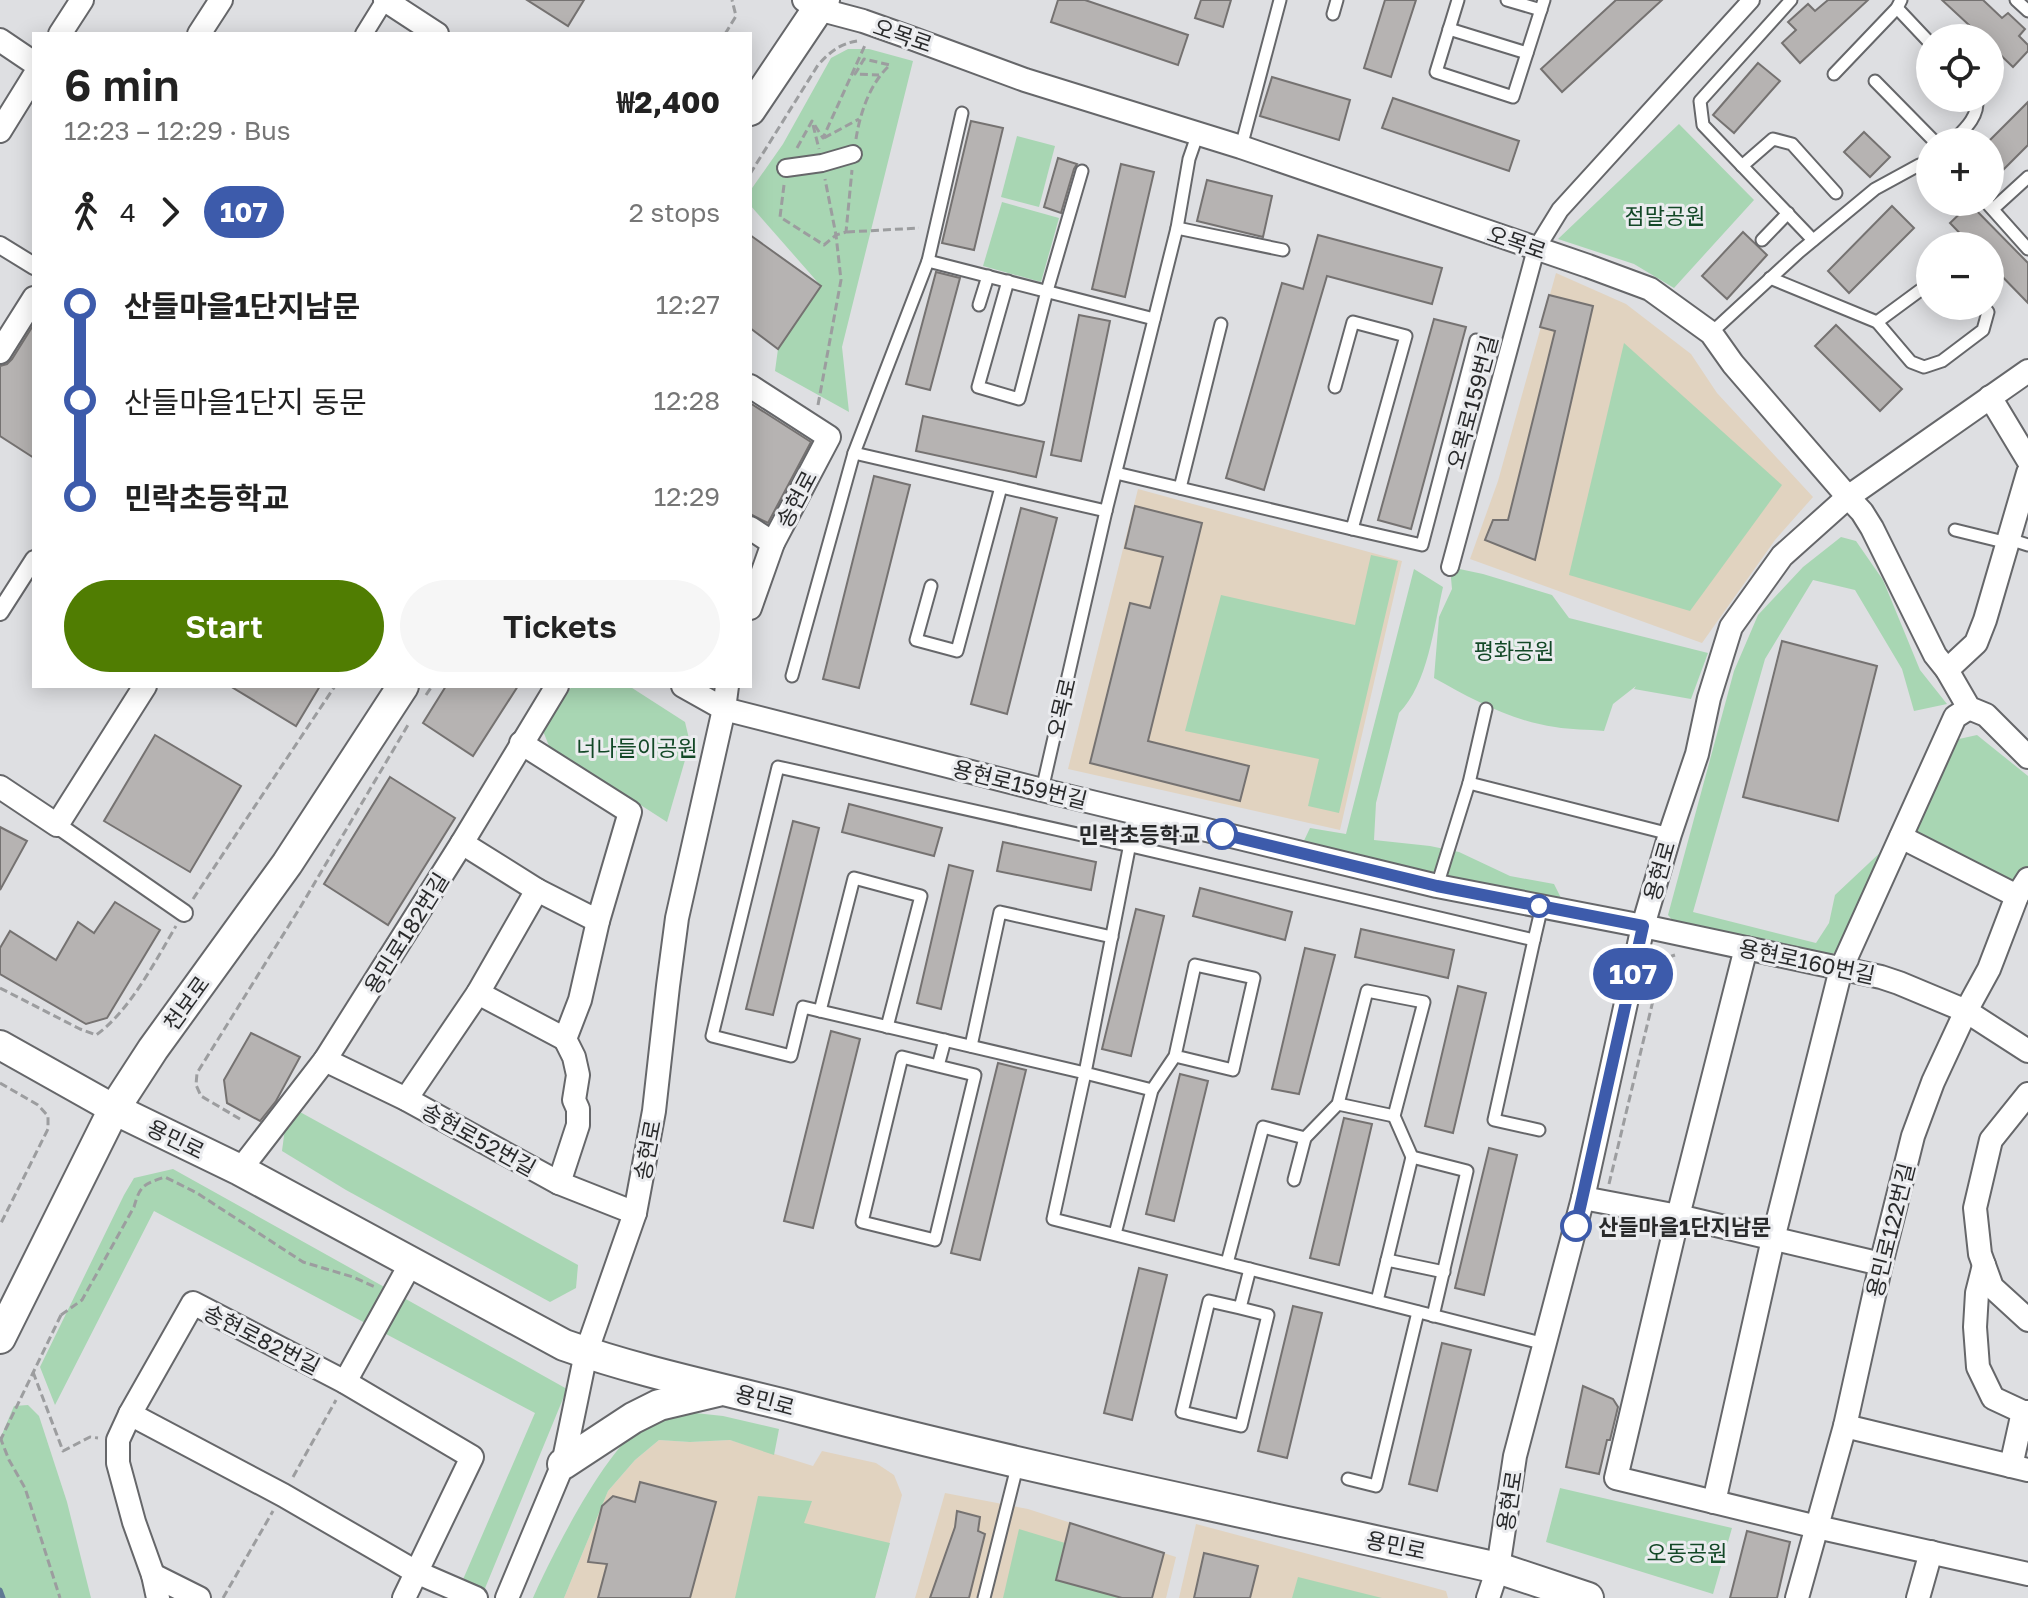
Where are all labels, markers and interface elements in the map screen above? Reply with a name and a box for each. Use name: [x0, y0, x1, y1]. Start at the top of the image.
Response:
street label: 오목로: [870, 12, 936, 58]
map controls: [1916, 24, 2004, 320]
button: locate: [1916, 24, 2004, 112]
text: 6 min: [64, 58, 180, 111]
text: ₩2,400: [617, 84, 720, 120]
text: 12:23 – 12:29 · Bus: [64, 115, 291, 146]
button: +: [1916, 128, 2004, 216]
icon: walk: [64, 190, 108, 234]
icon: forward: [148, 190, 192, 234]
text: 107: [220, 195, 268, 228]
text: 4: [120, 197, 136, 228]
text: 2 stops: [629, 197, 720, 228]
park label: 점말공원: [1625, 202, 1705, 229]
street label: 오목로: [1484, 219, 1550, 265]
button: −: [1916, 232, 2004, 320]
text: 산들마을1단지남문: [124, 288, 360, 324]
text: 12:27: [656, 289, 720, 320]
street label: 오목로159번길: [1441, 332, 1503, 472]
text: 산들마을1단지 동문: [124, 384, 367, 420]
text: 12:28: [654, 385, 720, 416]
street label: 송현로: [770, 466, 822, 532]
text: 민락초등학교: [124, 480, 290, 516]
text: 12:29: [654, 481, 720, 512]
button: Start: [64, 580, 384, 672]
button: Tickets: [400, 580, 720, 672]
park label: 평화공원: [1474, 637, 1554, 664]
street label: 오목로: [1041, 675, 1081, 741]
park label: 너나들이공원: [576, 734, 698, 761]
street label: 용현로159번길: [950, 754, 1090, 814]
marker: 민락초등학교: [1207, 819, 1237, 849]
place label: 민락초등학교: [1079, 821, 1200, 848]
street label: 용현로: [1638, 838, 1680, 904]
street label: 용민로182번길: [358, 867, 454, 999]
unlabelled marker: [1528, 895, 1550, 917]
street label: 용현로160번길: [1736, 933, 1878, 989]
line badge: 107: [1587, 948, 1679, 1000]
text: 107: [1609, 957, 1657, 990]
street label: 천보로: [157, 970, 215, 1036]
street label: 송현로52번길: [417, 1096, 541, 1182]
street label: 용민로: [143, 1114, 209, 1164]
street label: 송현로: [628, 1118, 666, 1182]
street label: 용민로122번길: [1860, 1160, 1920, 1300]
marker: 산들마을1단지남문: [1561, 1211, 1591, 1241]
place label: 산들마을1단지남문: [1598, 1213, 1771, 1240]
street label: 송현로82번길: [199, 1298, 325, 1380]
street label: 용민로: [732, 1379, 798, 1421]
street label: 용현로: [1491, 1469, 1527, 1533]
street label: 용민로: [1363, 1525, 1429, 1565]
park label: 오동공원: [1647, 1539, 1727, 1566]

